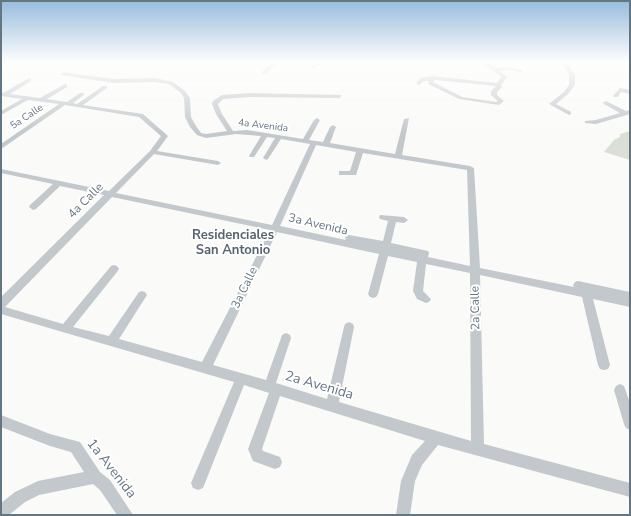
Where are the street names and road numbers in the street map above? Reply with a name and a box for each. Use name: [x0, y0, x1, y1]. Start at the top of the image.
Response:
street label: 5a Calle: [8, 102, 46, 132]
street label: 4a Avenida: [237, 117, 289, 135]
street label: 4a Calle: [65, 180, 107, 222]
street label: 3a Avenida: [287, 211, 349, 239]
street label: 3a Calle: [229, 265, 261, 311]
street label: 2a Calle: [468, 286, 484, 330]
street label: 2a Avenida: [283, 368, 355, 404]
street label: 1a Avenida: [83, 436, 139, 502]

